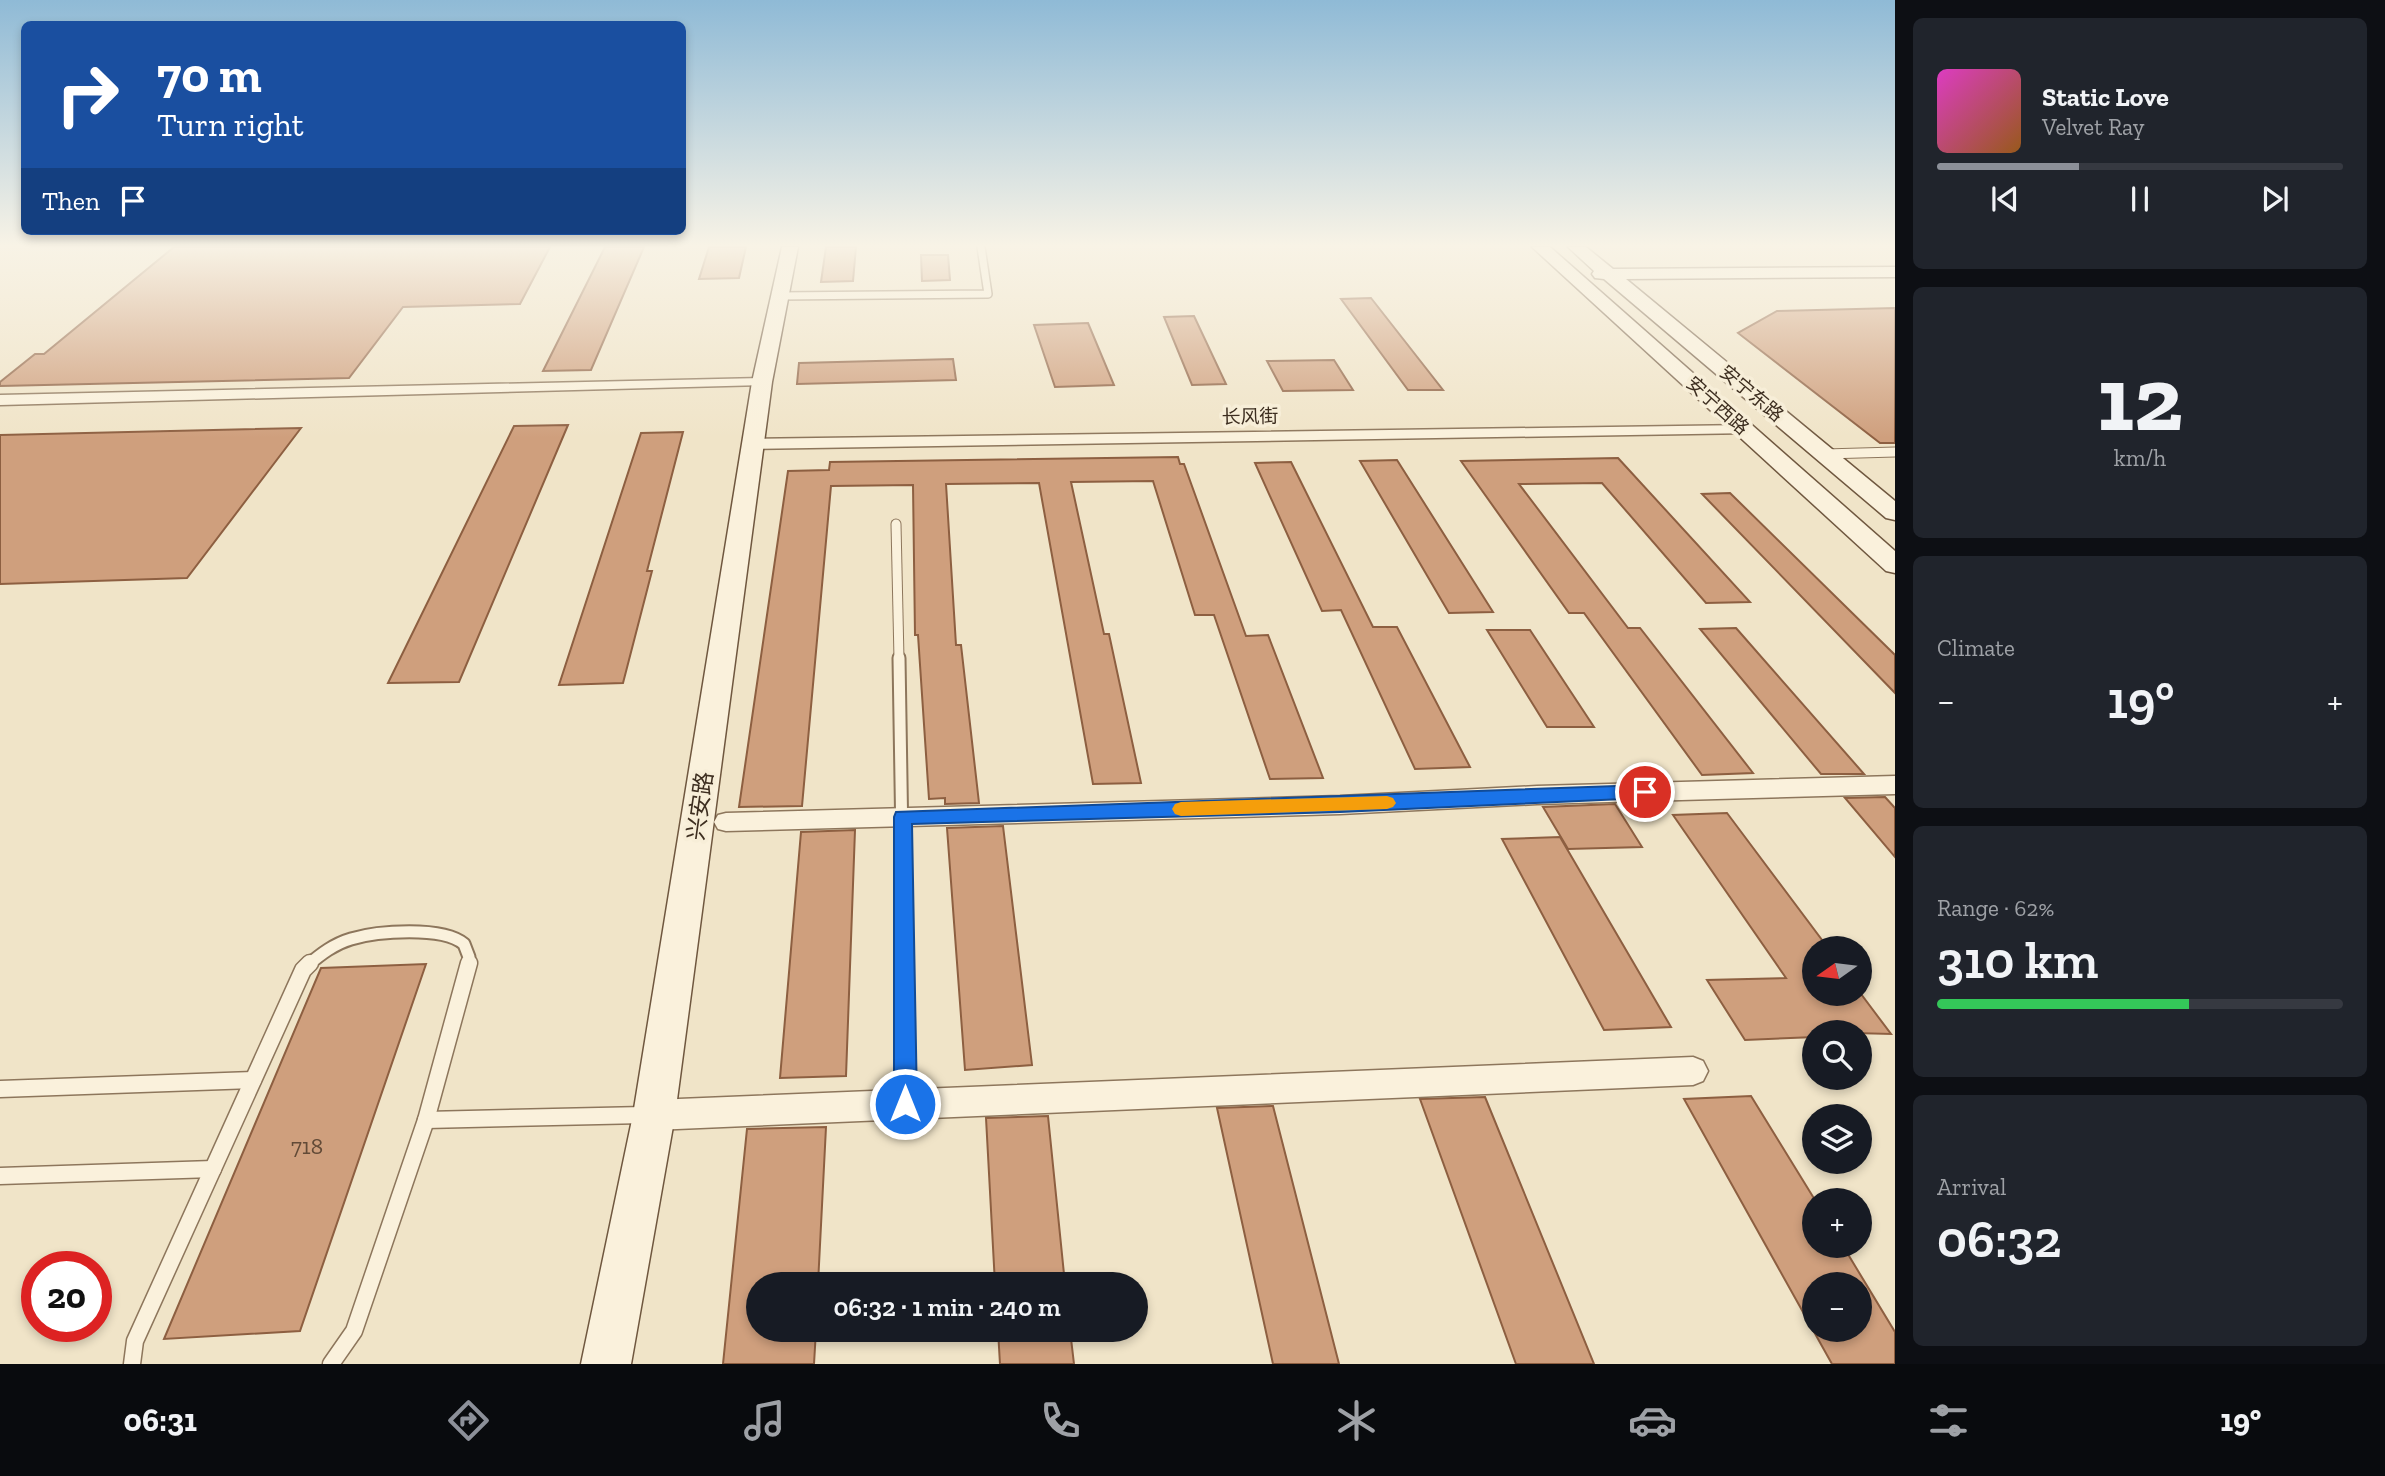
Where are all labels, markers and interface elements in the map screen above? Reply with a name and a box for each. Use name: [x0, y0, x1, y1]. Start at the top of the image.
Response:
text: 70 m: [157, 46, 262, 105]
icon: right: [42, 49, 133, 140]
text: Static Love: [2042, 81, 2169, 113]
text: Turn right: [157, 106, 304, 144]
text: Velvet Ray: [2042, 113, 2144, 141]
icon: previous: [1986, 180, 2024, 218]
icon: pause: [2121, 180, 2159, 218]
icon: next: [2256, 180, 2294, 218]
icon: arrive: [114, 182, 152, 220]
text: Then: [42, 185, 100, 217]
text: 12: [2097, 344, 2183, 453]
street label: 安宁东路: [1715, 360, 1788, 427]
street label: 安宁西路: [1682, 371, 1754, 439]
street label: 长风街: [1221, 405, 1279, 428]
text: km/h: [2114, 444, 2166, 472]
text: Climate: [1937, 634, 2015, 662]
text: 19°: [2107, 669, 2175, 731]
text: −: [1937, 678, 1955, 724]
text: +: [2327, 678, 2343, 724]
pin: [1615, 762, 1675, 822]
street label: 兴安路: [681, 770, 719, 842]
icon: arrive: [1626, 773, 1664, 811]
text: Range · 62%: [1937, 894, 2054, 922]
text: 310 km: [1937, 929, 2098, 991]
north arrow: [1802, 936, 1872, 1006]
map controls: [1802, 936, 1872, 1342]
button: search: [1802, 1020, 1872, 1090]
position arrow: [868, 1067, 942, 1141]
button: layers: [1802, 1104, 1872, 1174]
house number: 718: [291, 1132, 323, 1160]
text: Arrival: [1937, 1173, 2006, 1201]
button: +: [1802, 1188, 1872, 1258]
text: 06:32: [1937, 1208, 2062, 1270]
speed limit sign: 20: [21, 1251, 112, 1342]
button: −: [1802, 1272, 1872, 1342]
text: 06:32 · 1 min · 240 m: [833, 1291, 1061, 1323]
icon: directions: [444, 1396, 493, 1445]
icon: music: [740, 1396, 789, 1445]
icon: phone: [1036, 1396, 1085, 1445]
icon: climate: [1332, 1396, 1381, 1445]
icon: car: [1628, 1396, 1677, 1445]
icon: filters: [1924, 1396, 1973, 1445]
text: 06:31: [124, 1401, 197, 1439]
text: 19°: [2220, 1401, 2261, 1439]

